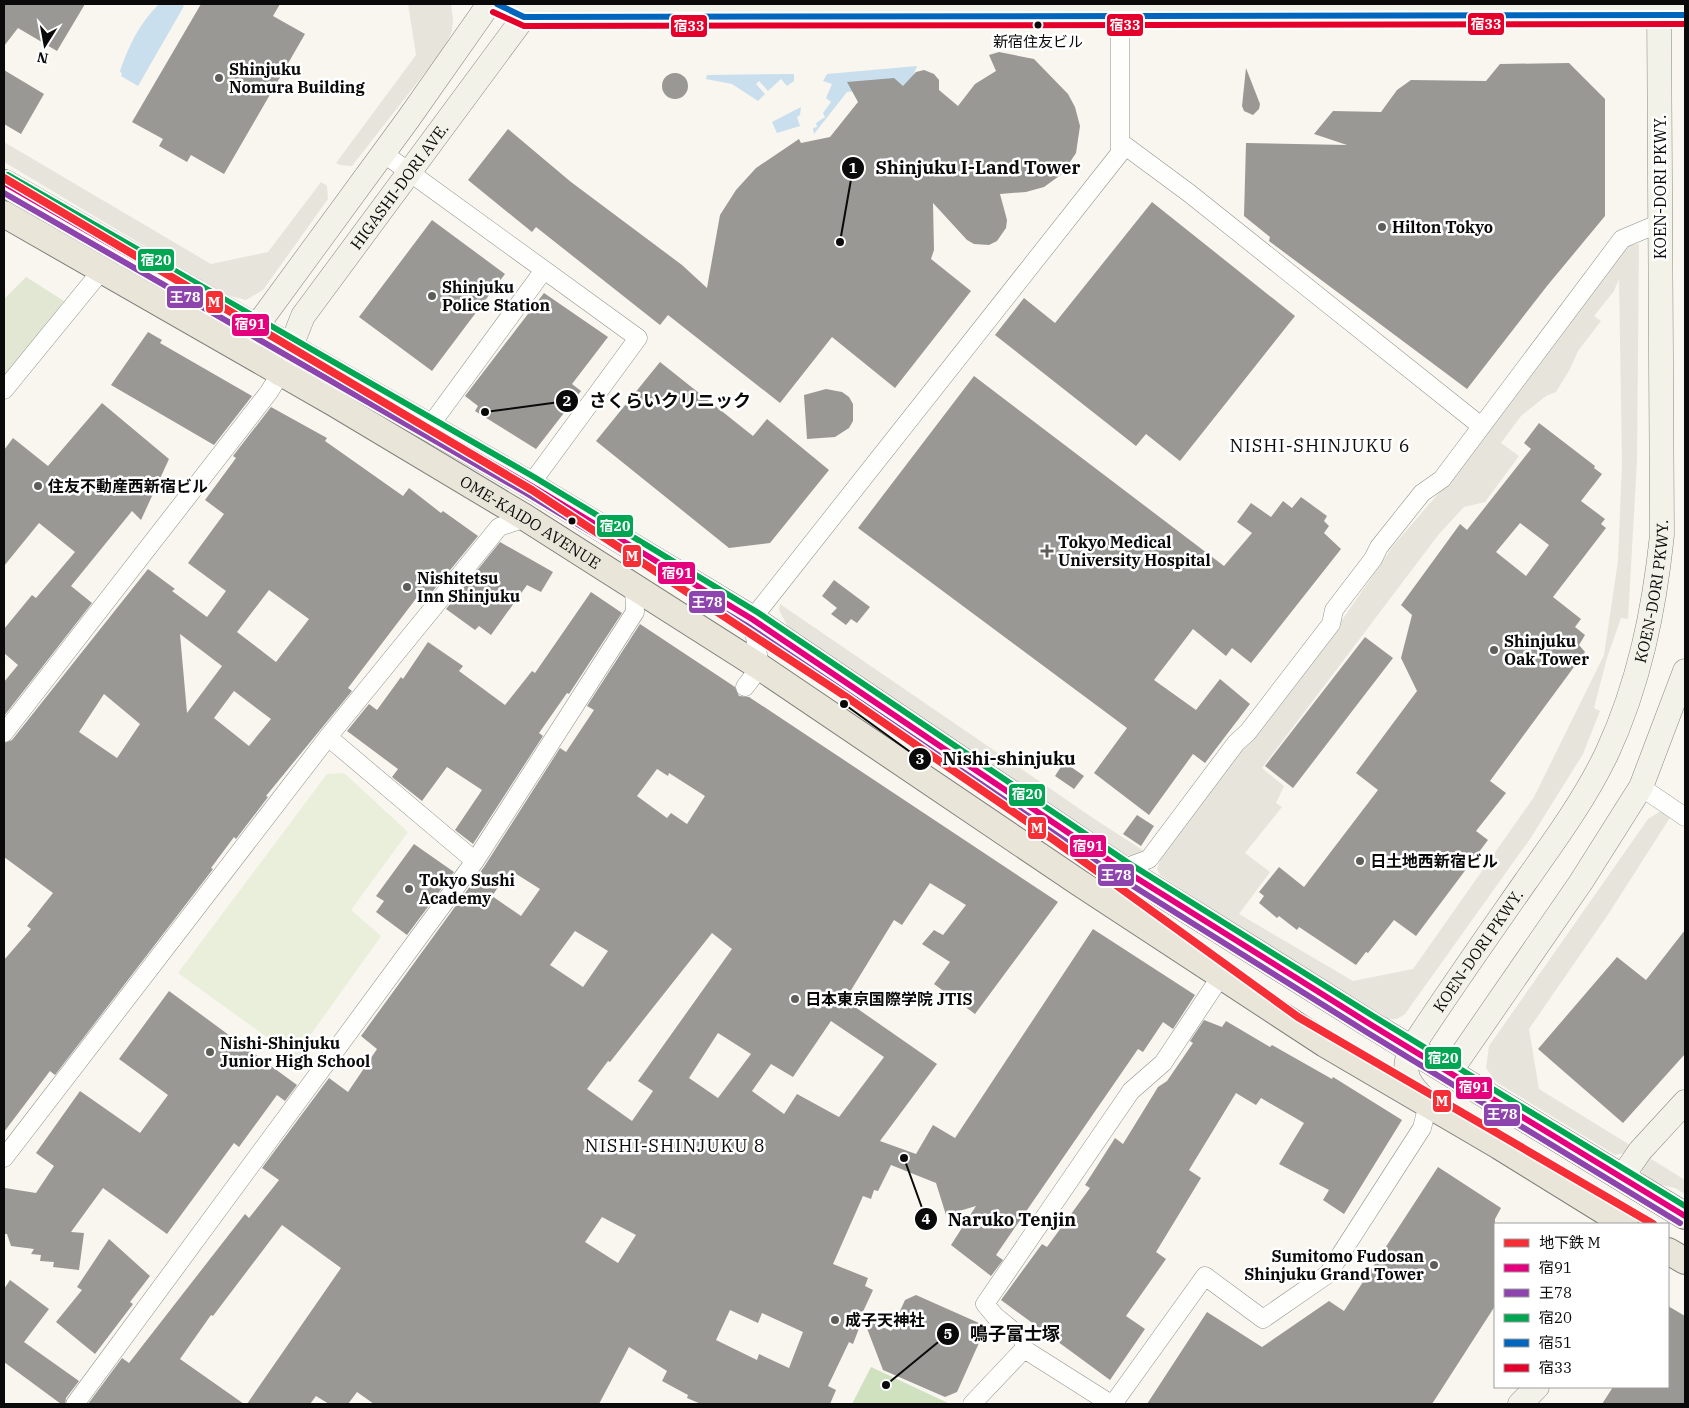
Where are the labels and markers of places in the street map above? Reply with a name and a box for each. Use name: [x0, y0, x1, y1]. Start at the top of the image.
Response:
marker: 新宿住友ビル: [1033, 20, 1043, 30]
place label: 新宿住友ビル: [993, 32, 1083, 51]
place label: Shinjuku Nomura Building: [229, 59, 365, 97]
marker: Shinjuku Nomura Building: [213, 72, 225, 84]
callout: Shinjuku I-Land Tower: [841, 151, 1090, 184]
place label: Hilton Tokyo: [1392, 217, 1493, 237]
marker: Hilton Tokyo: [1376, 221, 1388, 233]
place label: Shinjuku Police Station: [442, 277, 551, 315]
marker: Shinjuku Police Station: [426, 290, 438, 302]
callout: さくらいクリニック: [554, 384, 761, 417]
place label: 住友不動産西新宿ビル: [47, 476, 208, 496]
marker: 住友不動産西新宿ビル: [32, 480, 44, 492]
unlabelled marker: [567, 516, 577, 526]
place label: Tokyo Medical University Hospital: [1058, 532, 1211, 570]
marker: Tokyo Medical University Hospital: [1040, 544, 1054, 558]
place label: Nishitetsu Inn Shinjuku: [417, 568, 520, 606]
marker: Nishitetsu Inn Shinjuku: [401, 581, 413, 593]
place label: Shinjuku Oak Tower: [1504, 631, 1589, 669]
marker: Shinjuku Oak Tower: [1488, 644, 1500, 656]
callout: Nishi-shinjuku: [908, 743, 1086, 776]
place label: 日土地西新宿ビル: [1370, 851, 1498, 871]
marker: 日土地西新宿ビル: [1354, 855, 1366, 867]
place label: Tokyo Sushi Academy: [419, 870, 515, 908]
marker: Tokyo Sushi Academy: [403, 883, 415, 895]
place label: 日本東京国際学院 JTIS: [805, 989, 973, 1009]
marker: 日本東京国際学院 JTIS: [789, 993, 801, 1005]
place label: Nishi-Shinjuku Junior High School: [220, 1033, 370, 1071]
marker: Nishi-Shinjuku Junior High School: [204, 1046, 216, 1058]
callout: Naruko Tenjin: [913, 1203, 1086, 1236]
place label: Sumitomo Fudosan Shinjuku Grand Tower: [1244, 1246, 1424, 1284]
marker: Sumitomo Fudosan Shinjuku Grand Tower: [1428, 1259, 1440, 1271]
place label: 成子天神社: [845, 1310, 925, 1330]
marker: 成子天神社: [829, 1314, 841, 1326]
callout: 鳴子富士塚: [935, 1318, 1070, 1351]

